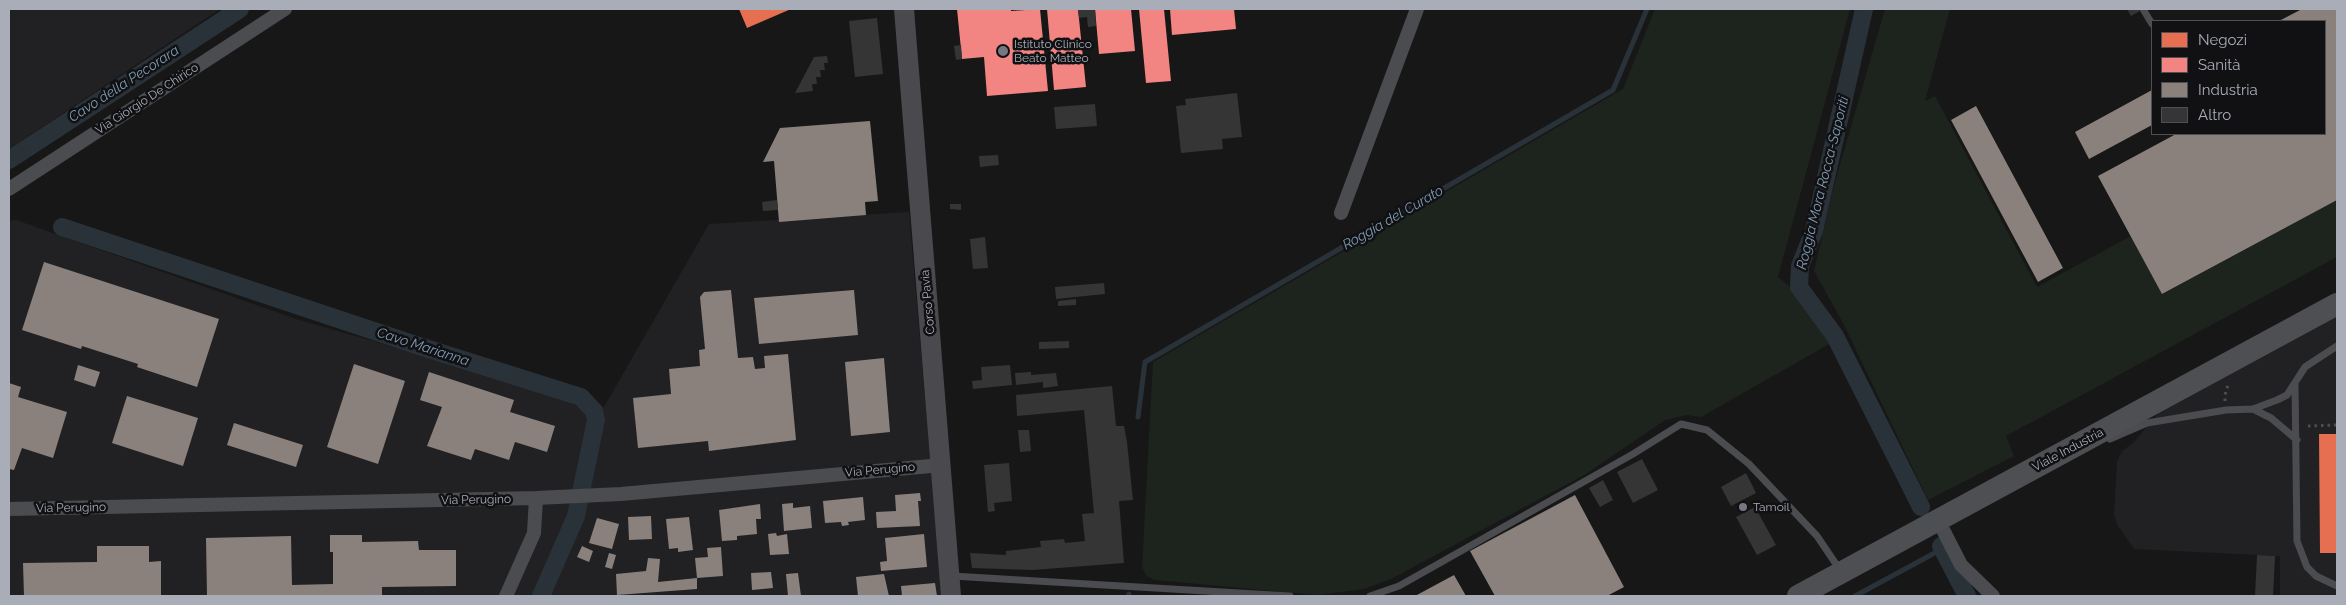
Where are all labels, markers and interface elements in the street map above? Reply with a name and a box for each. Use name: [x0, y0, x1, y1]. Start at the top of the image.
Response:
legend: [2151, 20, 2326, 135]
text: Negozi: [2198, 31, 2247, 49]
place label: Istituto Clinico Beato Matteo: [1014, 37, 1092, 65]
water label: Cavo della Pecorara: [66, 42, 182, 126]
marker: Istituto Clinico Beato Matteo: [996, 44, 1010, 58]
text: Sanità: [2198, 56, 2241, 74]
street label: Via Giorgio De Chirico: [93, 60, 201, 138]
text: Industria: [2198, 81, 2258, 99]
water label: Roggia Mora Rocca-Saporiti: [1793, 95, 1853, 271]
text: Altro: [2198, 106, 2231, 124]
water label: Roggia del Curato: [1340, 182, 1446, 254]
street label: Corso Pavia: [918, 269, 938, 335]
water label: Cavo Marianna: [375, 324, 471, 370]
street label: Viale Industria: [2030, 425, 2106, 475]
street label: Via Perugino: [844, 460, 916, 480]
street label: Via Perugino: [441, 492, 511, 508]
street label: Via Perugino: [36, 500, 106, 516]
place label: Tamoil: [1753, 500, 1790, 514]
marker: Tamoil: [1737, 501, 1749, 513]

